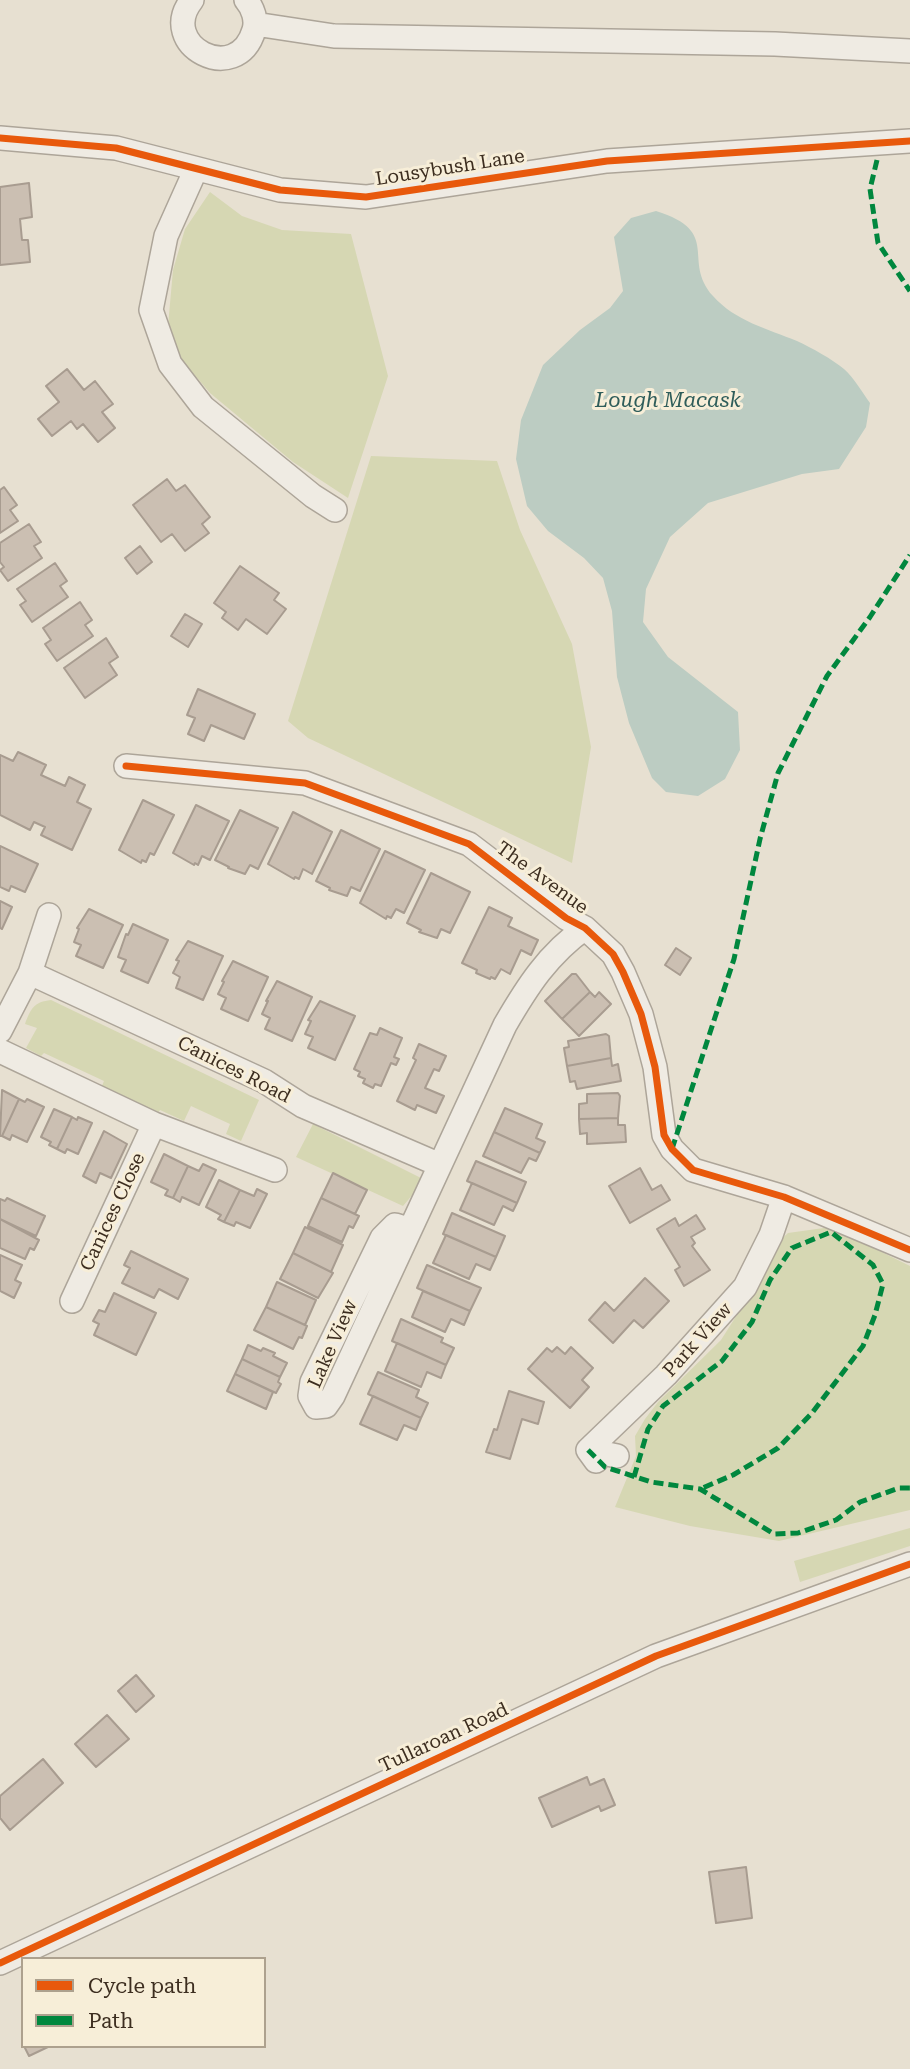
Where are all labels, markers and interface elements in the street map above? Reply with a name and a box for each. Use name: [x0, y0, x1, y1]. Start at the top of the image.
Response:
street label: Lousybush Lane: [374, 145, 526, 191]
water label: Lough Macask: [595, 388, 741, 414]
street label: The Avenue: [491, 837, 593, 919]
street label: Canices Road: [174, 1032, 294, 1108]
street label: Canices Close: [76, 1149, 150, 1275]
street label: Lake View: [303, 1296, 363, 1392]
street label: Park View: [659, 1298, 737, 1382]
street label: Tullaroan Road: [376, 1698, 512, 1778]
legend: [21, 1957, 266, 2048]
text: Cycle path: [88, 1974, 196, 1998]
text: Path: [88, 2009, 134, 2033]

